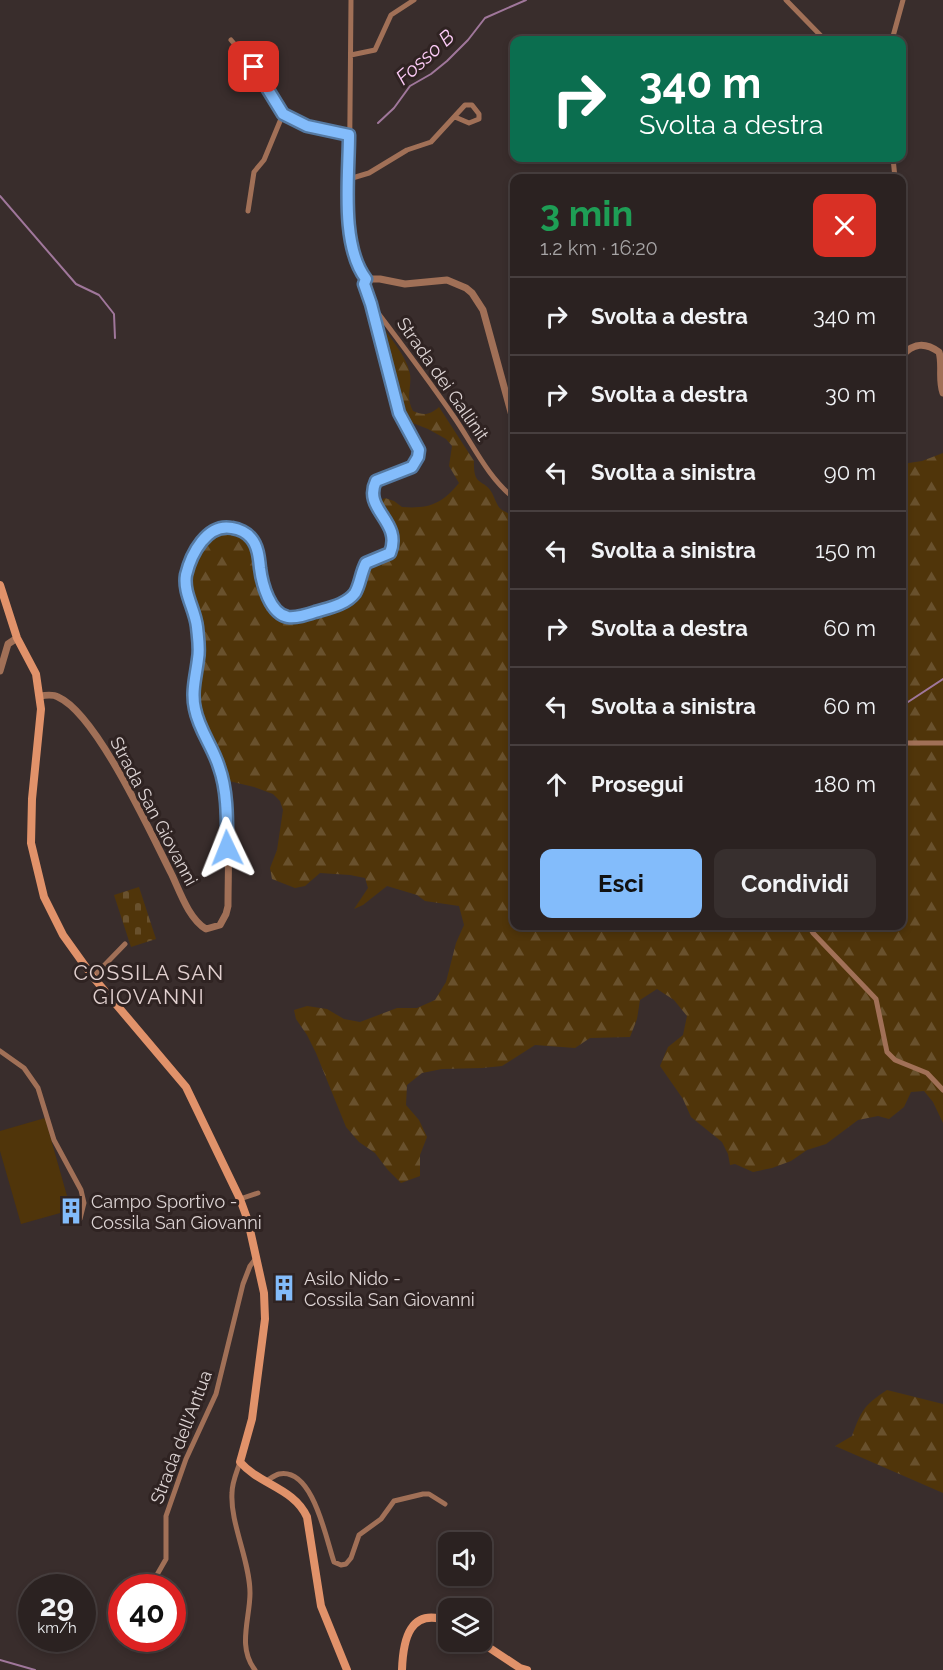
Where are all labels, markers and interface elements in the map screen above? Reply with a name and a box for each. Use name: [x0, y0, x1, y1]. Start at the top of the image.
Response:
water label: Fosso B: [391, 24, 459, 89]
pin: [228, 41, 279, 92]
icon: arrive: [237, 50, 270, 83]
text: 340 m: [639, 59, 761, 108]
icon: right: [540, 60, 618, 138]
text: Svolta a destra: [639, 109, 823, 140]
text: 3 min: [540, 192, 633, 234]
button: close: [813, 194, 876, 257]
text: 1.2 km · 16:20: [540, 236, 658, 260]
icon: right: [540, 300, 573, 333]
text: Svolta a destra: [591, 303, 748, 329]
text: 340 m: [813, 303, 876, 329]
street label: Strada dei Gallinit: [393, 313, 493, 445]
icon: right: [540, 378, 573, 411]
text: Svolta a destra: [591, 381, 748, 407]
text: 30 m: [825, 381, 876, 407]
icon: left: [540, 456, 573, 489]
text: Svolta a sinistra: [591, 459, 756, 485]
text: 90 m: [824, 459, 876, 485]
icon: left: [540, 534, 573, 567]
text: Svolta a sinistra: [591, 537, 756, 563]
text: 150 m: [815, 537, 876, 563]
icon: right: [540, 612, 573, 645]
text: Svolta a destra: [591, 615, 748, 641]
text: 60 m: [823, 615, 876, 641]
icon: left: [540, 690, 573, 723]
text: Svolta a sinistra: [591, 693, 756, 719]
text: 60 m: [823, 693, 876, 719]
street label: Strada San Giovanni: [106, 733, 202, 889]
icon: ahead: [540, 768, 573, 801]
text: Prosegui: [591, 771, 684, 797]
text: 180 m: [814, 771, 876, 797]
position arrow: [195, 816, 259, 880]
button: Esci: [540, 849, 702, 918]
button: Condividi: [714, 849, 876, 918]
district label: COSSILA SAN GIOVANNI: [73, 960, 225, 1009]
place label: Campo Sportivo - Cossila San Giovanni: [91, 1191, 262, 1233]
building icon: Campo Sportivo - Cossila San Giovanni: [56, 1196, 86, 1226]
place label: Asilo Nido - Cossila San Giovanni: [304, 1268, 475, 1310]
building icon: Asilo Nido - Cossila San Giovanni: [269, 1273, 299, 1303]
street label: Strada dell'Antua: [146, 1367, 216, 1507]
map controls: [438, 1532, 492, 1652]
button: sound: [438, 1532, 492, 1586]
speed limit sign: 40: [108, 1574, 186, 1652]
text: 29: [40, 1588, 74, 1623]
button: layers: [438, 1598, 492, 1652]
text: km/h: [37, 1619, 77, 1637]

